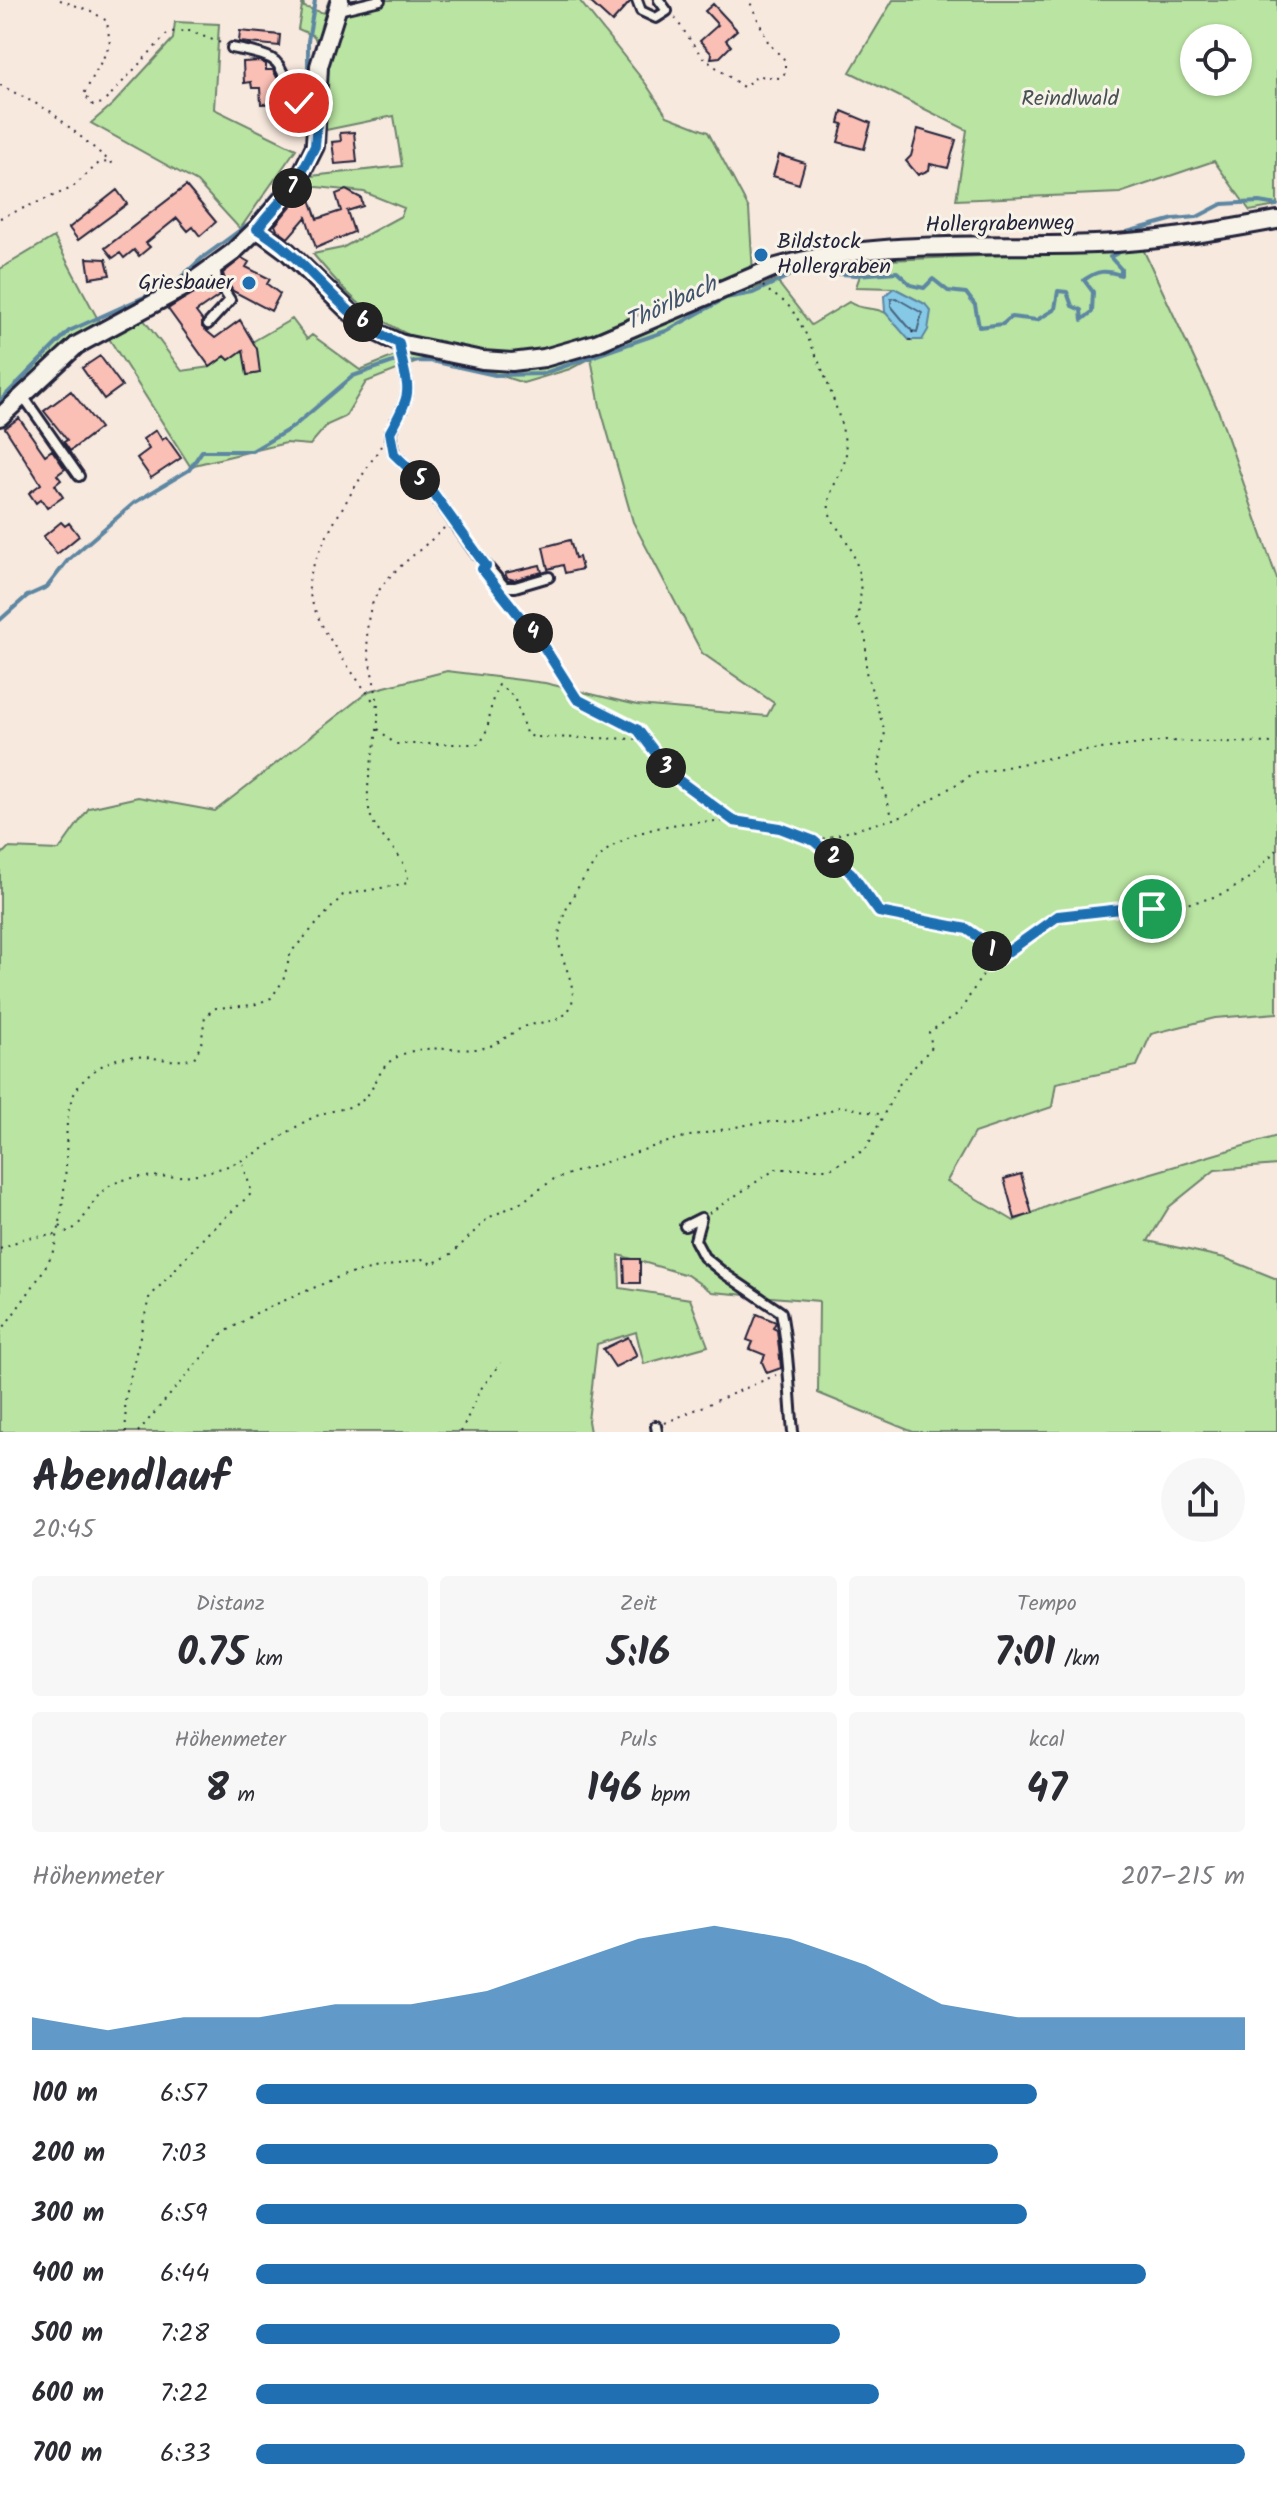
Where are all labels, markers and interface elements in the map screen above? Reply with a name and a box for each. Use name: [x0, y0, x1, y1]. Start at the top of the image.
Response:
map controls: [1180, 24, 1252, 96]
button: locate: [1180, 24, 1252, 96]
pin: [265, 69, 333, 137]
icon: check: [277, 81, 321, 125]
park label: Reindlwald: [1021, 82, 1120, 117]
pin: 7: [272, 168, 312, 208]
text: 7: [287, 170, 297, 205]
street label: Hollergrabenweg: [925, 206, 1075, 244]
place label: Bildstock Hollergraben: [777, 225, 891, 285]
marker: Bildstock Hollergraben: [752, 246, 770, 264]
water label: Thörlbach: [618, 265, 725, 342]
place label: Griesbauer: [138, 266, 235, 301]
marker: Griesbauer: [240, 274, 258, 292]
pin: 6: [343, 302, 383, 342]
text: 6: [357, 304, 369, 339]
pin: 5: [400, 460, 440, 500]
text: 5: [414, 462, 426, 497]
pin: 4: [513, 613, 553, 653]
text: 4: [527, 615, 539, 650]
pin: 3: [646, 748, 686, 788]
text: 3: [660, 750, 672, 785]
pin: 2: [814, 838, 854, 878]
text: 2: [828, 840, 840, 875]
pin: [1118, 875, 1186, 943]
icon: arrive: [1130, 887, 1174, 931]
pin: 1: [972, 931, 1012, 971]
text: 1: [989, 933, 995, 968]
text: Abendlauf: [32, 1444, 229, 1514]
button: share: [1161, 1458, 1245, 1542]
text: 20:45: [32, 1509, 95, 1551]
text: Distanz: [196, 1587, 265, 1622]
text: Zeit: [620, 1587, 657, 1622]
text: Tempo: [1017, 1587, 1077, 1622]
text: 0.75: [177, 1622, 246, 1686]
text: 5:16: [607, 1622, 670, 1686]
text: 7:01: [994, 1622, 1055, 1686]
text: km: [246, 1642, 283, 1677]
text: /km: [1055, 1642, 1100, 1677]
text: Höhenmeter: [175, 1723, 286, 1758]
text: Puls: [620, 1723, 657, 1758]
text: kcal: [1029, 1723, 1065, 1758]
text: 8: [205, 1758, 229, 1822]
text: 146: [587, 1758, 642, 1822]
text: 47: [1026, 1758, 1067, 1822]
text: m: [229, 1778, 255, 1813]
text: bpm: [642, 1778, 690, 1813]
text: Höhenmeter: [32, 1856, 163, 1898]
text: 207–215 m: [1121, 1856, 1245, 1898]
text: 100 m: [32, 2073, 98, 2115]
text: 6:57: [160, 2073, 207, 2115]
text: 200 m: [32, 2133, 105, 2175]
text: 7:03: [160, 2133, 206, 2175]
text: 300 m: [32, 2193, 104, 2235]
text: 6:59: [160, 2193, 208, 2235]
text: 400 m: [32, 2253, 104, 2295]
text: 6:44: [160, 2253, 210, 2295]
text: 500 m: [32, 2313, 103, 2355]
text: 7:28: [160, 2313, 209, 2355]
text: 600 m: [32, 2373, 104, 2415]
text: 7:22: [160, 2373, 209, 2415]
text: 700 m: [32, 2433, 102, 2475]
text: 6:33: [160, 2433, 211, 2475]

